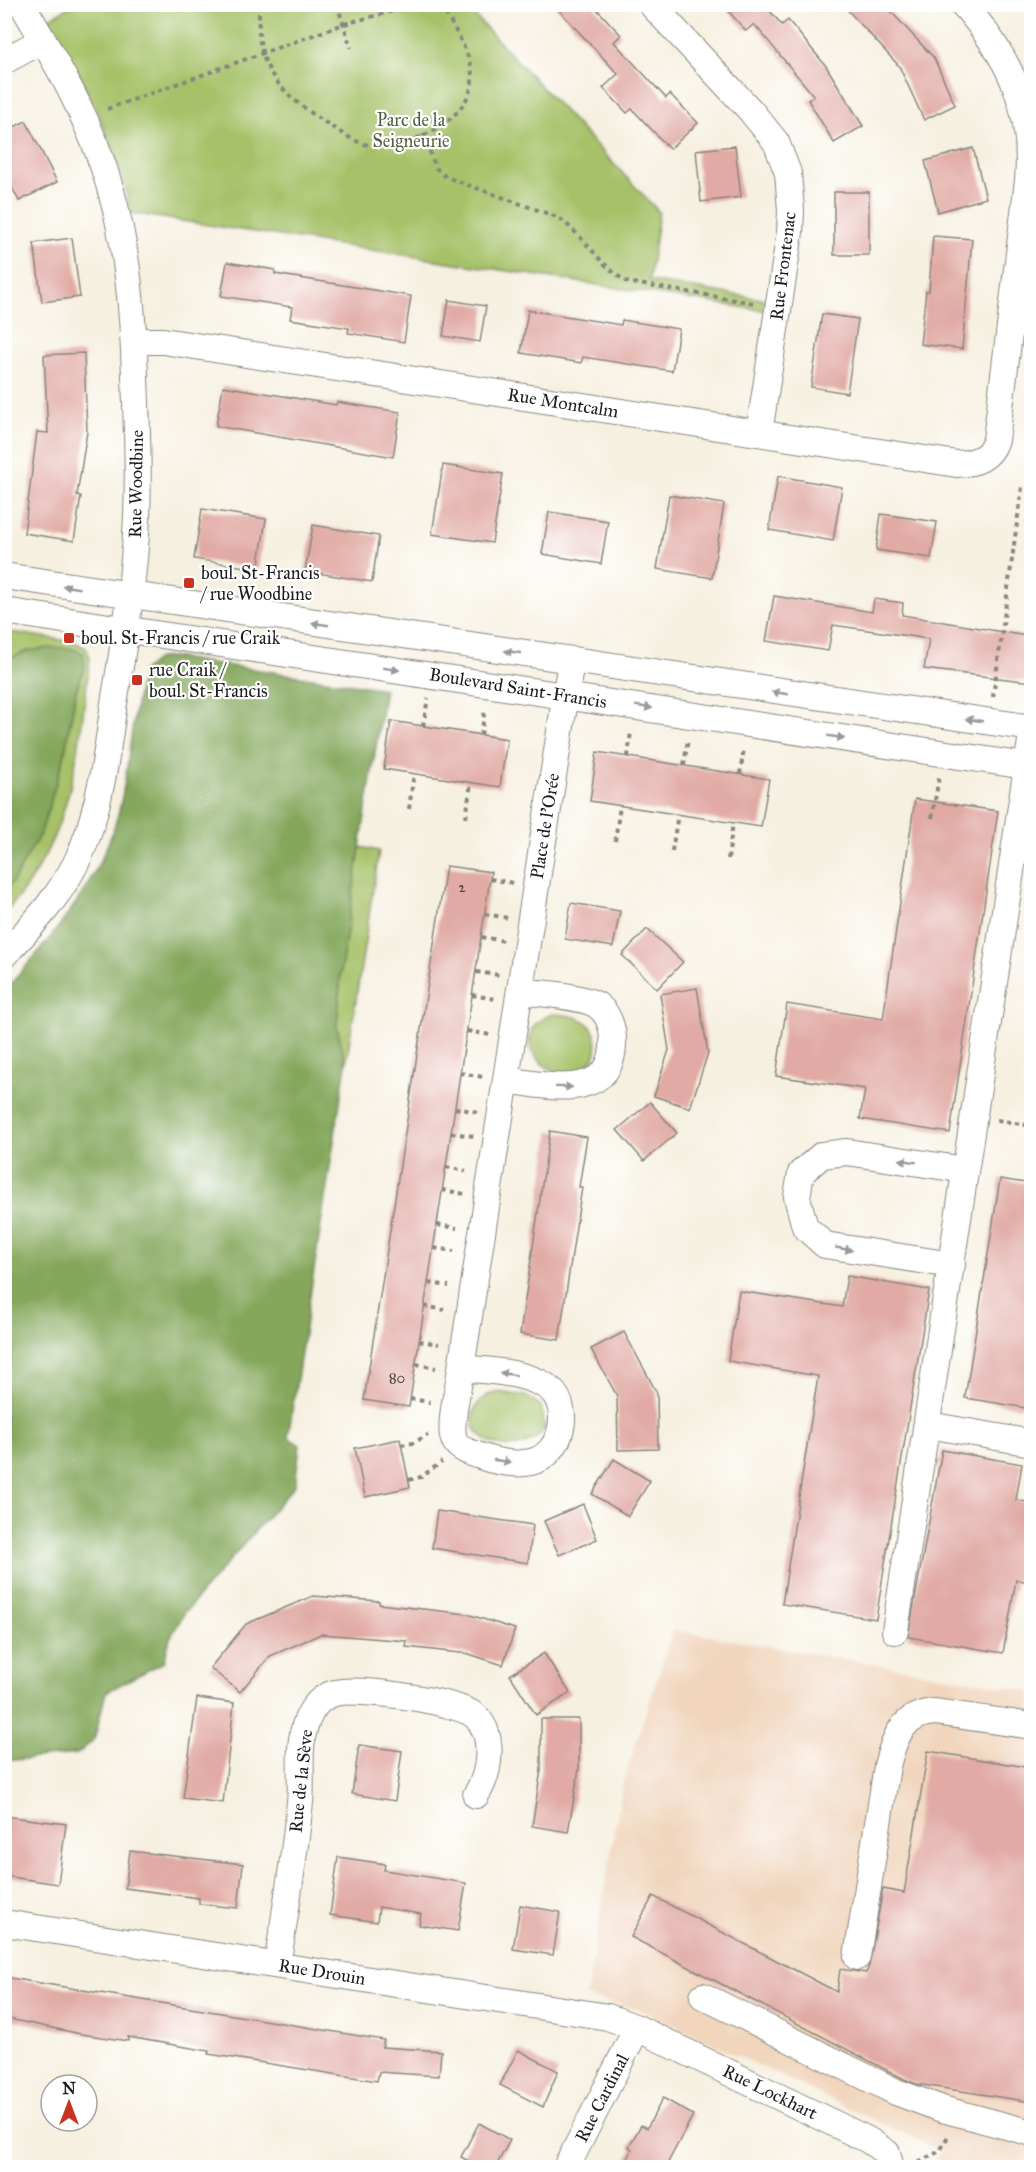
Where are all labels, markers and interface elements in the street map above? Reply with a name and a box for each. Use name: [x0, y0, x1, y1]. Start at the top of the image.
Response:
park label: Parc de la Seigneurie: [372, 109, 450, 153]
street label: Rue Frontenac: [765, 210, 801, 322]
street label: Rue Montcalm: [506, 383, 620, 423]
street label: Rue Woodbine: [124, 430, 148, 538]
place label: boul. St-Francis / rue Woodbine: [199, 562, 320, 605]
marker: boul. St-Francis / rue Woodbine: [182, 576, 196, 590]
one-way arrow: [62, 582, 81, 591]
one-way arrow: [310, 619, 329, 628]
place label: boul. St-Francis / rue Craik: [81, 627, 281, 649]
marker: boul. St-Francis / rue Craik: [62, 631, 76, 645]
one-way arrow: [503, 648, 522, 657]
place label: rue Craik / boul. St-Francis: [149, 659, 268, 702]
street label: Boulevard Saint-Francis: [428, 663, 608, 713]
one-way arrow: [381, 665, 400, 674]
marker: rue Craik / boul. St-Francis: [130, 673, 144, 687]
one-way arrow: [771, 688, 790, 697]
one-way arrow: [634, 703, 653, 712]
one-way arrow: [964, 715, 983, 724]
one-way arrow: [827, 733, 846, 742]
street label: Place de l'Orée: [526, 772, 564, 880]
house number: 2: [458, 878, 466, 896]
one-way arrow: [555, 1082, 574, 1092]
one-way arrow: [898, 1157, 917, 1166]
one-way arrow: [835, 1245, 854, 1254]
house number: 80: [389, 1369, 405, 1387]
one-way arrow: [499, 1370, 518, 1379]
one-way arrow: [493, 1456, 512, 1466]
street label: Rue de la Sève: [285, 1728, 317, 1834]
street label: Rue Drouin: [277, 1954, 367, 1990]
street label: Rue Cardinal: [570, 2050, 634, 2146]
street label: Rue Lockhart: [719, 2060, 822, 2125]
north arrow: [39, 2073, 99, 2133]
text: N: [62, 2079, 76, 2098]

